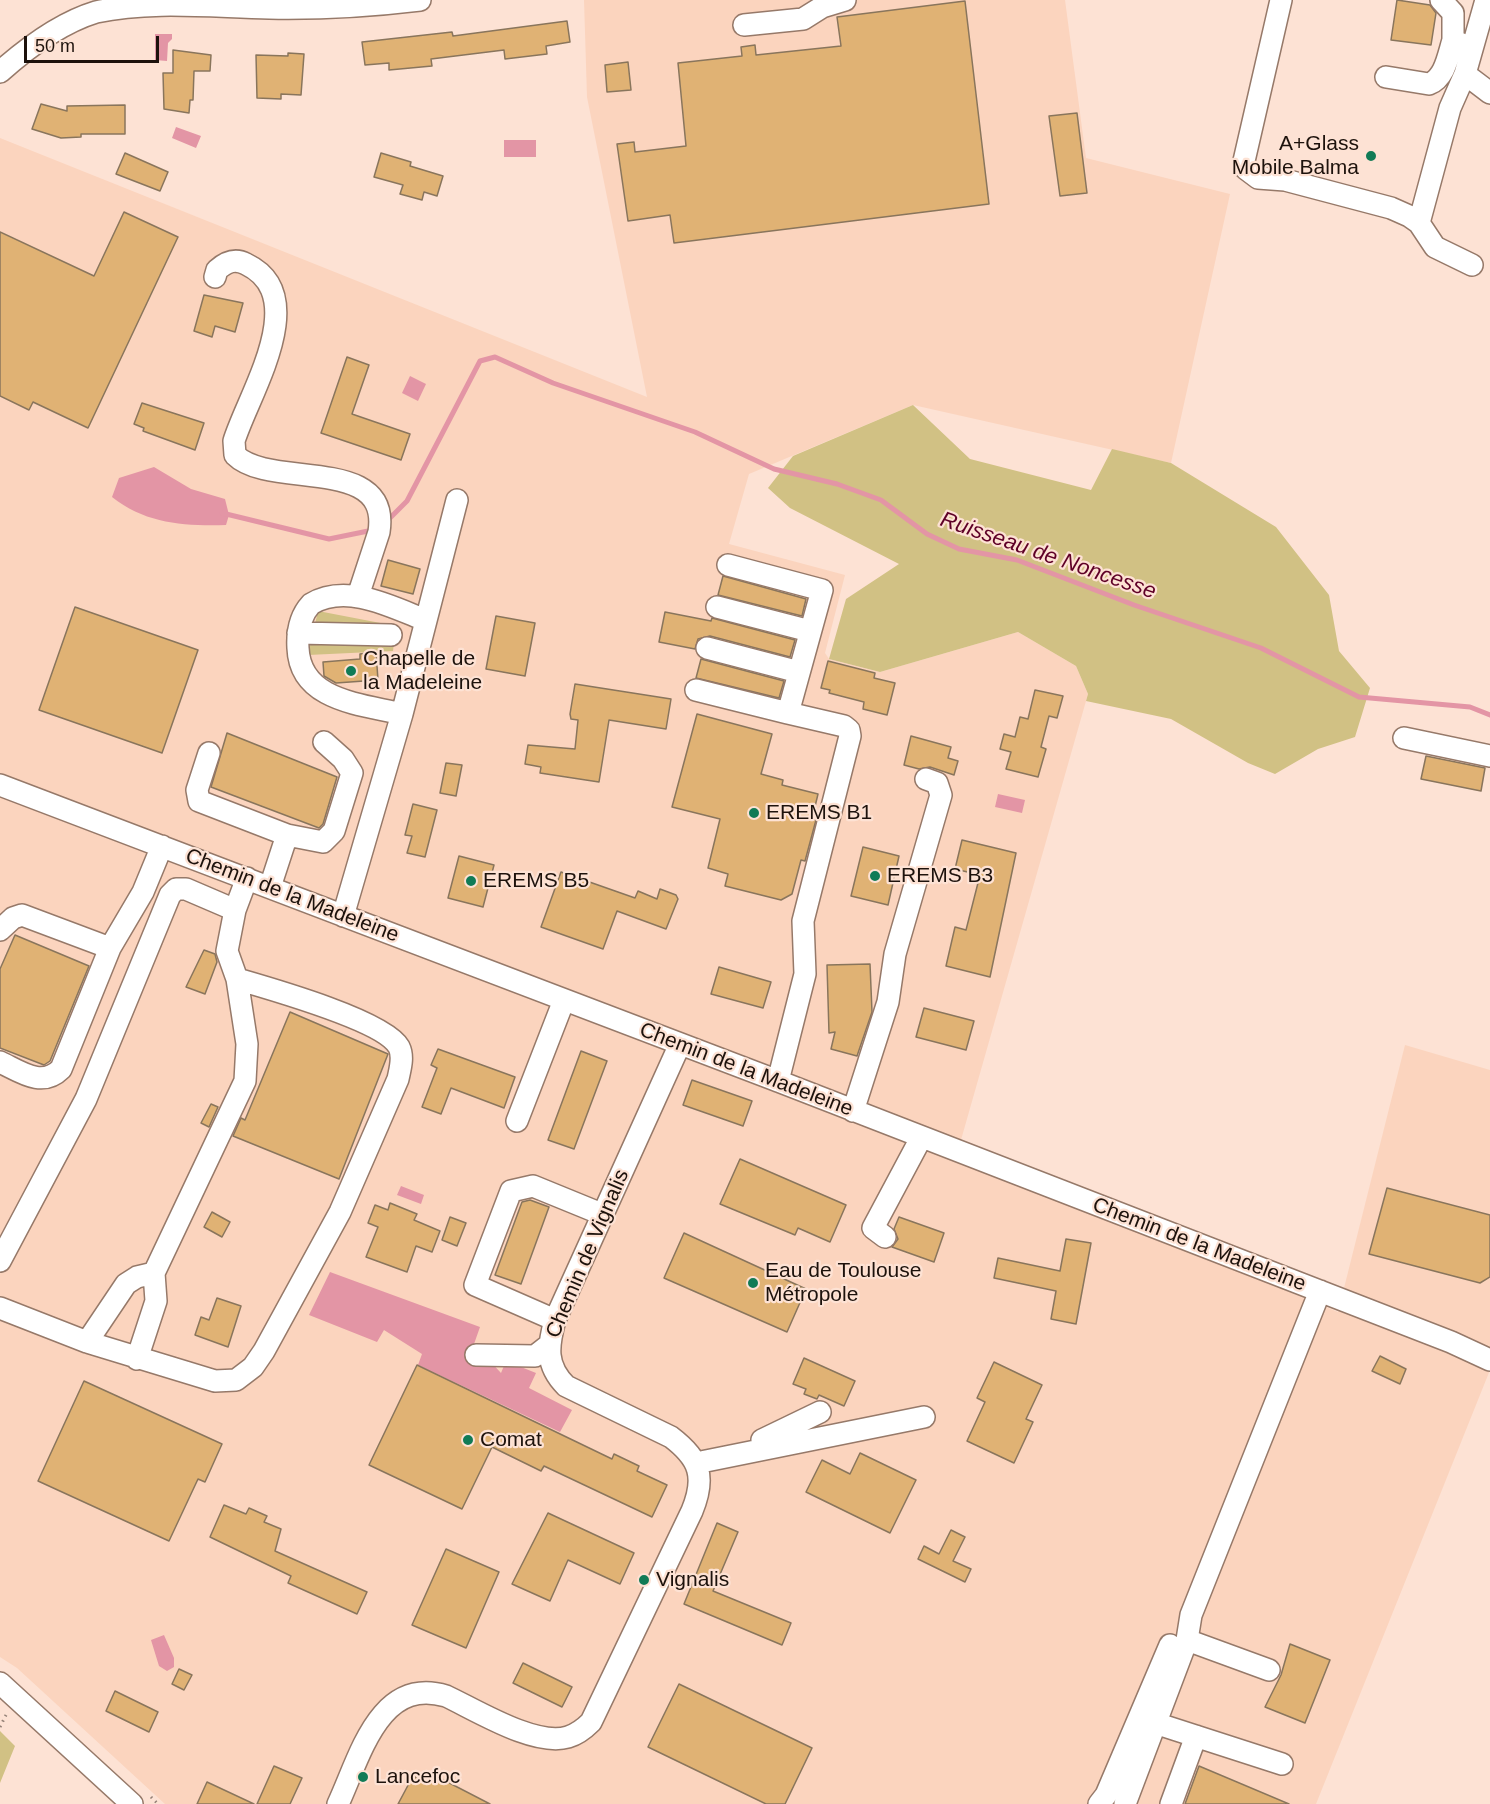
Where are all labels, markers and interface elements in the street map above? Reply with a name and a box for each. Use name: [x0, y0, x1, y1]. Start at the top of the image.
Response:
scale bar: [27, 24, 162, 62]
text: 50 m: [35, 36, 75, 56]
place label: A+Glass Mobile Balma: [1232, 131, 1359, 181]
marker: A+Glass Mobile Balma: [1364, 149, 1378, 163]
water label: Ruisseau de Noncesse: [937, 507, 1159, 605]
place label: Chapelle de la Madeleine: [363, 646, 482, 696]
marker: Chapelle de la Madeleine: [344, 664, 358, 678]
place label: EREMS B1: [766, 800, 872, 826]
marker: EREMS B1: [747, 806, 761, 820]
street label: Chemin de la Madeleine: [182, 844, 402, 948]
place label: EREMS B3: [887, 863, 993, 889]
place label: EREMS B5: [483, 868, 589, 894]
marker: EREMS B3: [868, 869, 882, 883]
marker: EREMS B5: [464, 874, 478, 888]
street label: Chemin de la Madeleine: [636, 1018, 856, 1122]
street label: Chemin de Vignalis: [541, 1166, 635, 1342]
street label: Chemin de la Madeleine: [1089, 1193, 1309, 1297]
place label: Eau de Toulouse Métropole: [765, 1258, 921, 1308]
marker: Eau de Toulouse Métropole: [746, 1276, 760, 1290]
place label: Comat: [480, 1427, 542, 1453]
marker: Comat: [461, 1433, 475, 1447]
place label: Vignalis: [656, 1567, 729, 1593]
marker: Vignalis: [637, 1573, 651, 1587]
place label: Lancefoc: [375, 1764, 460, 1790]
marker: Lancefoc: [356, 1770, 370, 1784]

